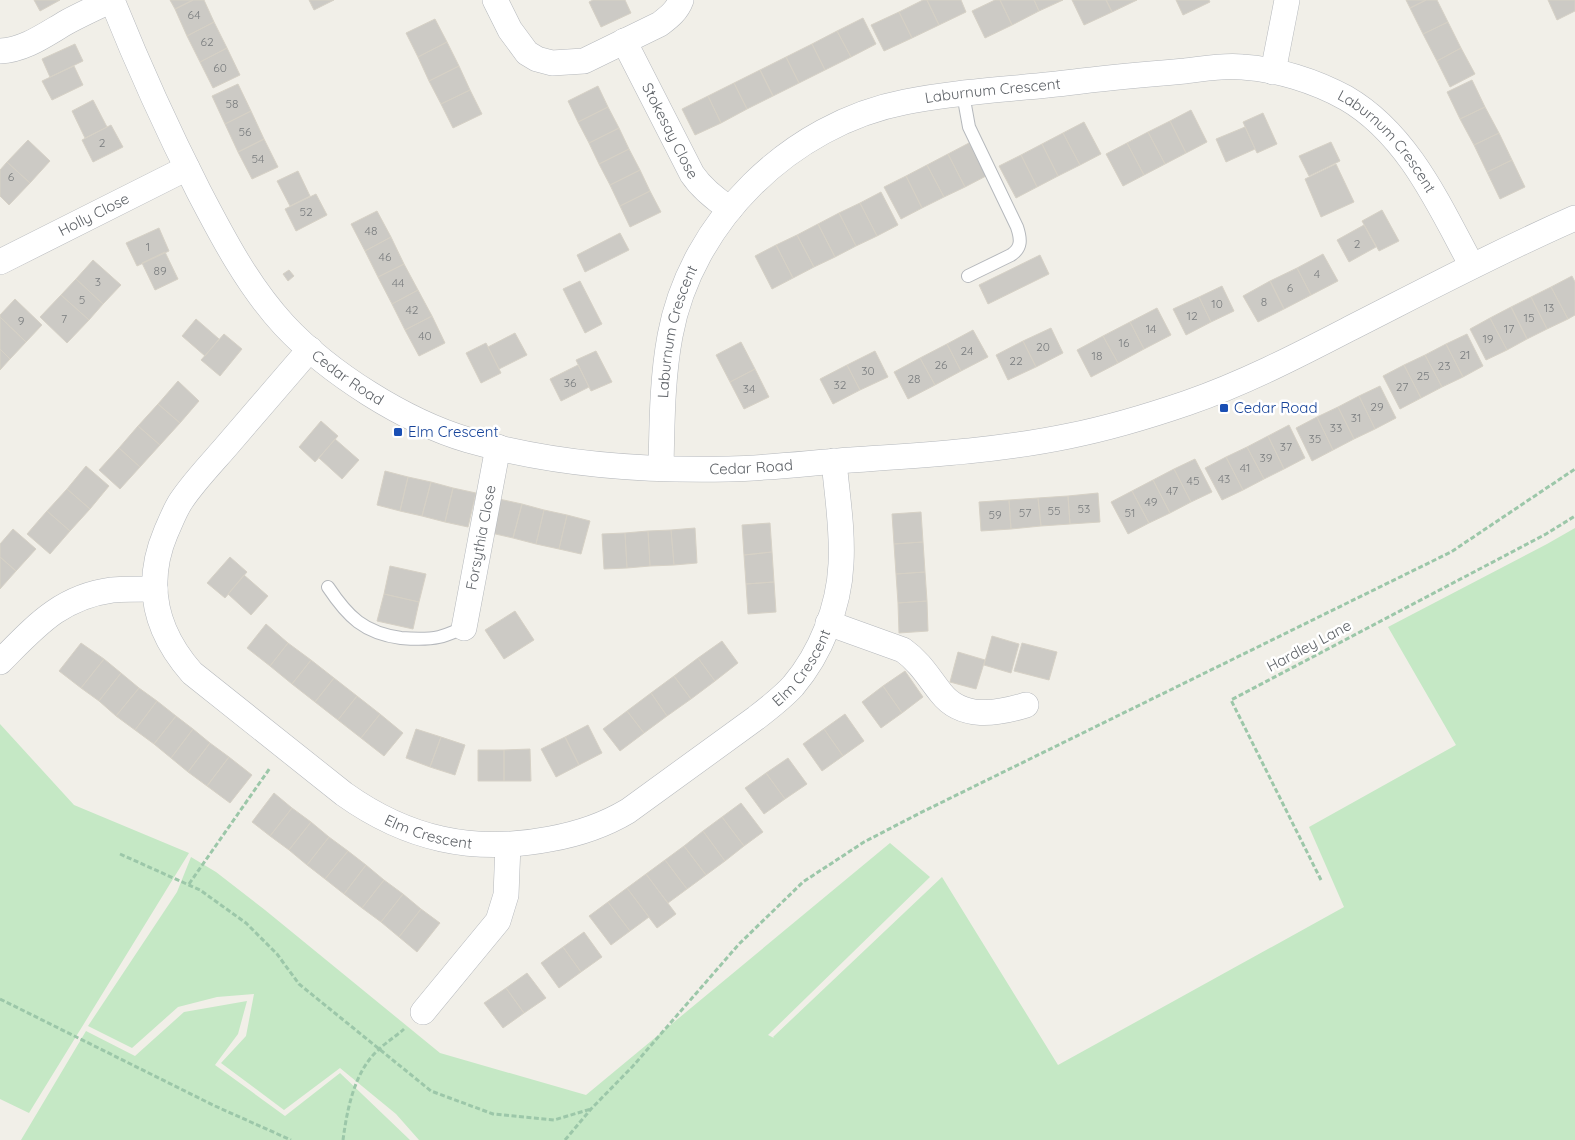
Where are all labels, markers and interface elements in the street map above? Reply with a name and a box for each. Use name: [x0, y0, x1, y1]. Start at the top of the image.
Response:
house number: 64: [188, 7, 200, 22]
house number: 62: [200, 34, 214, 49]
house number: 60: [213, 60, 227, 75]
street label: Laburnum Crescent: [923, 74, 1061, 107]
street label: Stokesay Close: [638, 79, 703, 183]
street label: Laburnum Crescent: [1335, 85, 1440, 196]
house number: 58: [225, 96, 239, 111]
house number: 56: [239, 124, 252, 139]
house number: 2: [99, 135, 106, 150]
house number: 54: [252, 151, 264, 166]
house number: 6: [8, 169, 15, 184]
street label: Holly Close: [55, 189, 132, 240]
house number: 52: [299, 204, 313, 219]
house number: 48: [365, 223, 377, 238]
house number: 2: [1354, 236, 1361, 251]
house number: 1: [146, 239, 150, 254]
house number: 46: [379, 249, 392, 264]
street label: Laburnum Crescent: [653, 262, 701, 399]
house number: 89: [153, 263, 167, 278]
house number: 4: [1314, 266, 1320, 281]
house number: 3: [95, 274, 101, 289]
house number: 44: [392, 275, 404, 290]
house number: 6: [1287, 280, 1294, 295]
house number: 5: [79, 292, 85, 307]
house number: 8: [1261, 294, 1267, 309]
house number: 10: [1211, 296, 1223, 311]
house number: 13: [1544, 300, 1554, 315]
house number: 42: [406, 302, 419, 317]
house number: 12: [1186, 308, 1198, 323]
house number: 15: [1524, 310, 1534, 325]
house number: 7: [61, 311, 67, 326]
house number: 9: [18, 313, 25, 328]
house number: 14: [1146, 321, 1156, 336]
house number: 17: [1504, 321, 1514, 336]
house number: 40: [418, 328, 432, 343]
house number: 19: [1482, 331, 1494, 346]
house number: 16: [1119, 335, 1130, 350]
house number: 20: [1036, 339, 1050, 354]
house number: 24: [961, 343, 973, 358]
street label: Cedar Road: [308, 345, 387, 409]
house number: 21: [1459, 347, 1471, 362]
house number: 18: [1092, 348, 1102, 363]
house number: 22: [1009, 353, 1023, 368]
house number: 26: [934, 357, 948, 372]
house number: 23: [1438, 358, 1450, 373]
house number: 30: [861, 363, 875, 378]
house number: 25: [1416, 368, 1430, 383]
house number: 28: [907, 371, 921, 386]
house number: 36: [564, 375, 577, 390]
house number: 32: [834, 377, 847, 392]
house number: 27: [1396, 379, 1408, 394]
house number: 34: [743, 381, 755, 396]
place label: Cedar Road: [1234, 398, 1318, 417]
house number: 29: [1370, 399, 1384, 414]
marker: Cedar Road: [1218, 402, 1230, 414]
house number: 31: [1351, 410, 1361, 425]
house number: 33: [1330, 420, 1342, 435]
place label: Elm Crescent: [408, 422, 499, 441]
marker: Elm Crescent: [392, 426, 404, 438]
house number: 35: [1309, 431, 1321, 446]
house number: 37: [1280, 439, 1292, 454]
house number: 39: [1260, 450, 1273, 465]
street label: Cedar Road: [709, 455, 794, 478]
house number: 41: [1240, 460, 1250, 475]
house number: 43: [1218, 471, 1230, 486]
house number: 45: [1187, 473, 1199, 488]
street label: Forsythia Close: [461, 483, 500, 592]
house number: 47: [1166, 483, 1178, 498]
house number: 49: [1145, 494, 1158, 509]
house number: 53: [1078, 501, 1090, 516]
house number: 55: [1047, 503, 1061, 518]
house number: 57: [1019, 505, 1031, 520]
house number: 51: [1125, 505, 1135, 520]
house number: 59: [988, 507, 1002, 522]
street label: Hardley Lane: [1263, 615, 1354, 676]
street label: Elm Crescent: [768, 626, 834, 710]
street label: Elm Crescent: [382, 810, 473, 853]

